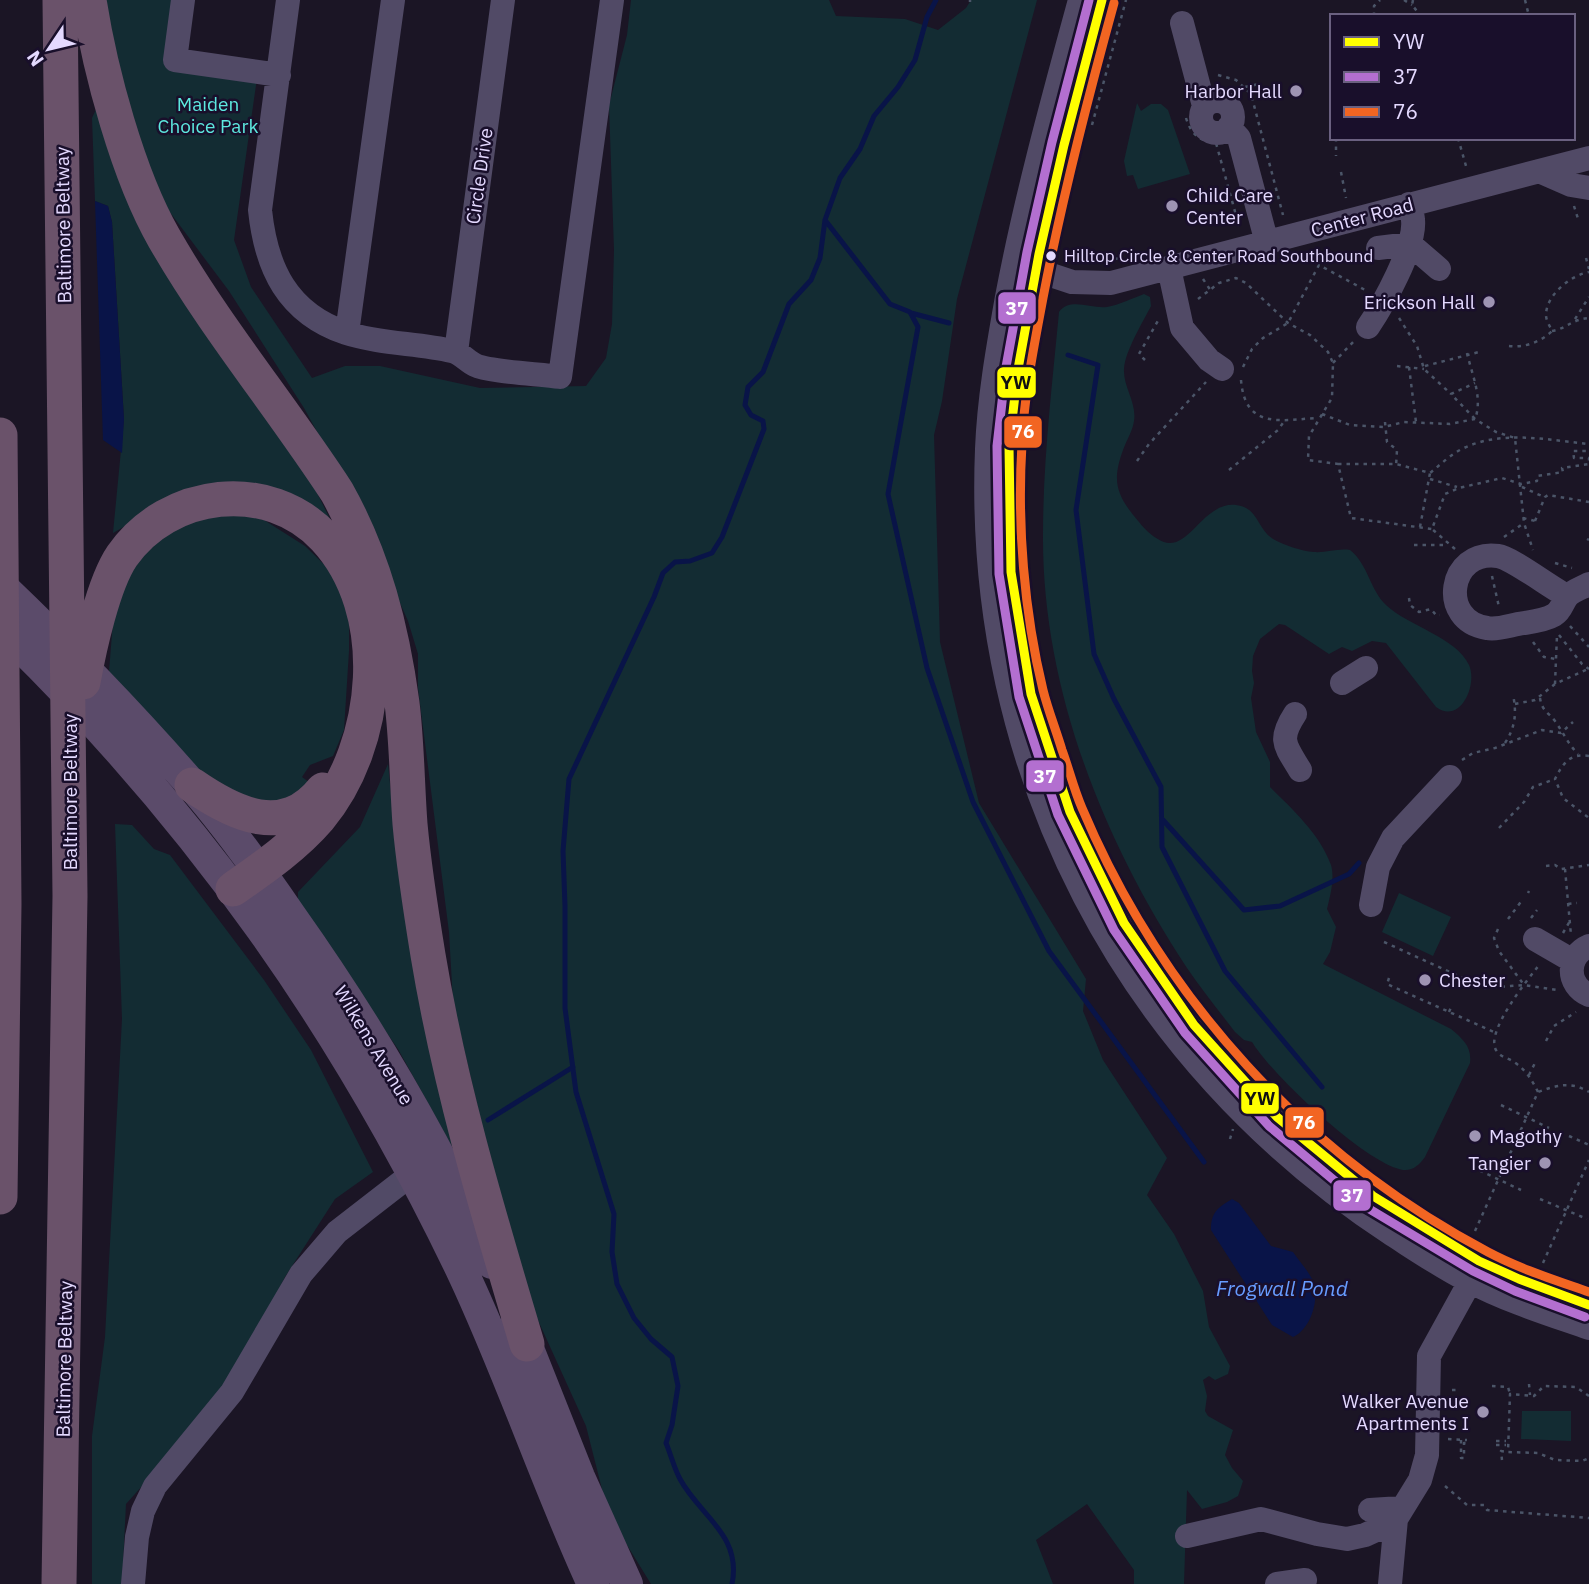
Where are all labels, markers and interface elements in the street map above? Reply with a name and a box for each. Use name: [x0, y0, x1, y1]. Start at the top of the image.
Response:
north arrow: [14, 14, 84, 84]
legend: [1330, 14, 1575, 140]
text: YW: [1393, 27, 1425, 55]
text: N: [21, 46, 49, 71]
text: 37: [1393, 62, 1418, 90]
place label: Harbor Hall: [1185, 79, 1282, 103]
marker: Harbor Hall: [1288, 83, 1304, 99]
park label: Maiden Choice Park: [158, 92, 258, 138]
text: 76: [1393, 97, 1418, 125]
street label: Circle Drive: [460, 126, 498, 226]
street label: Baltimore Beltway: [50, 146, 76, 304]
place label: Child Care Center: [1186, 183, 1273, 229]
street label: Center Road: [1308, 192, 1416, 242]
marker: Child Care Center: [1164, 198, 1180, 214]
place label: Hilltop Circle & Center Road Southbound: [1064, 245, 1373, 267]
marker: Hilltop Circle & Center Road Southbound: [1044, 249, 1058, 263]
place label: Erickson Hall: [1364, 290, 1475, 314]
line badge: 37: [997, 291, 1037, 325]
marker: Erickson Hall: [1481, 294, 1497, 310]
text: 37: [1006, 296, 1028, 320]
line badge: YW: [996, 366, 1037, 399]
text: YW: [1001, 370, 1031, 394]
line badge: 76: [1003, 415, 1043, 449]
text: 76: [1012, 419, 1034, 443]
street label: Baltimore Beltway: [58, 713, 82, 870]
line badge: 37: [1025, 759, 1065, 793]
text: 37: [1034, 764, 1056, 788]
place label: Chester: [1439, 968, 1505, 992]
marker: Chester: [1417, 972, 1433, 988]
street label: Wilkens Avenue: [329, 981, 419, 1109]
line badge: YW: [1240, 1082, 1280, 1115]
text: YW: [1245, 1086, 1275, 1110]
line badge: 76: [1284, 1106, 1325, 1139]
text: 76: [1293, 1110, 1315, 1134]
place label: Magothy: [1489, 1124, 1562, 1148]
marker: Magothy: [1467, 1128, 1483, 1144]
place label: Tangier: [1468, 1151, 1531, 1175]
marker: Tangier: [1537, 1155, 1553, 1171]
line badge: 37: [1332, 1179, 1372, 1212]
text: 37: [1341, 1183, 1363, 1207]
water label: Frogwall Pond: [1216, 1274, 1349, 1302]
street label: Baltimore Beltway: [51, 1280, 77, 1438]
place label: Walker Avenue Apartments I: [1342, 1389, 1469, 1435]
marker: Walker Avenue Apartments I: [1475, 1404, 1491, 1420]

